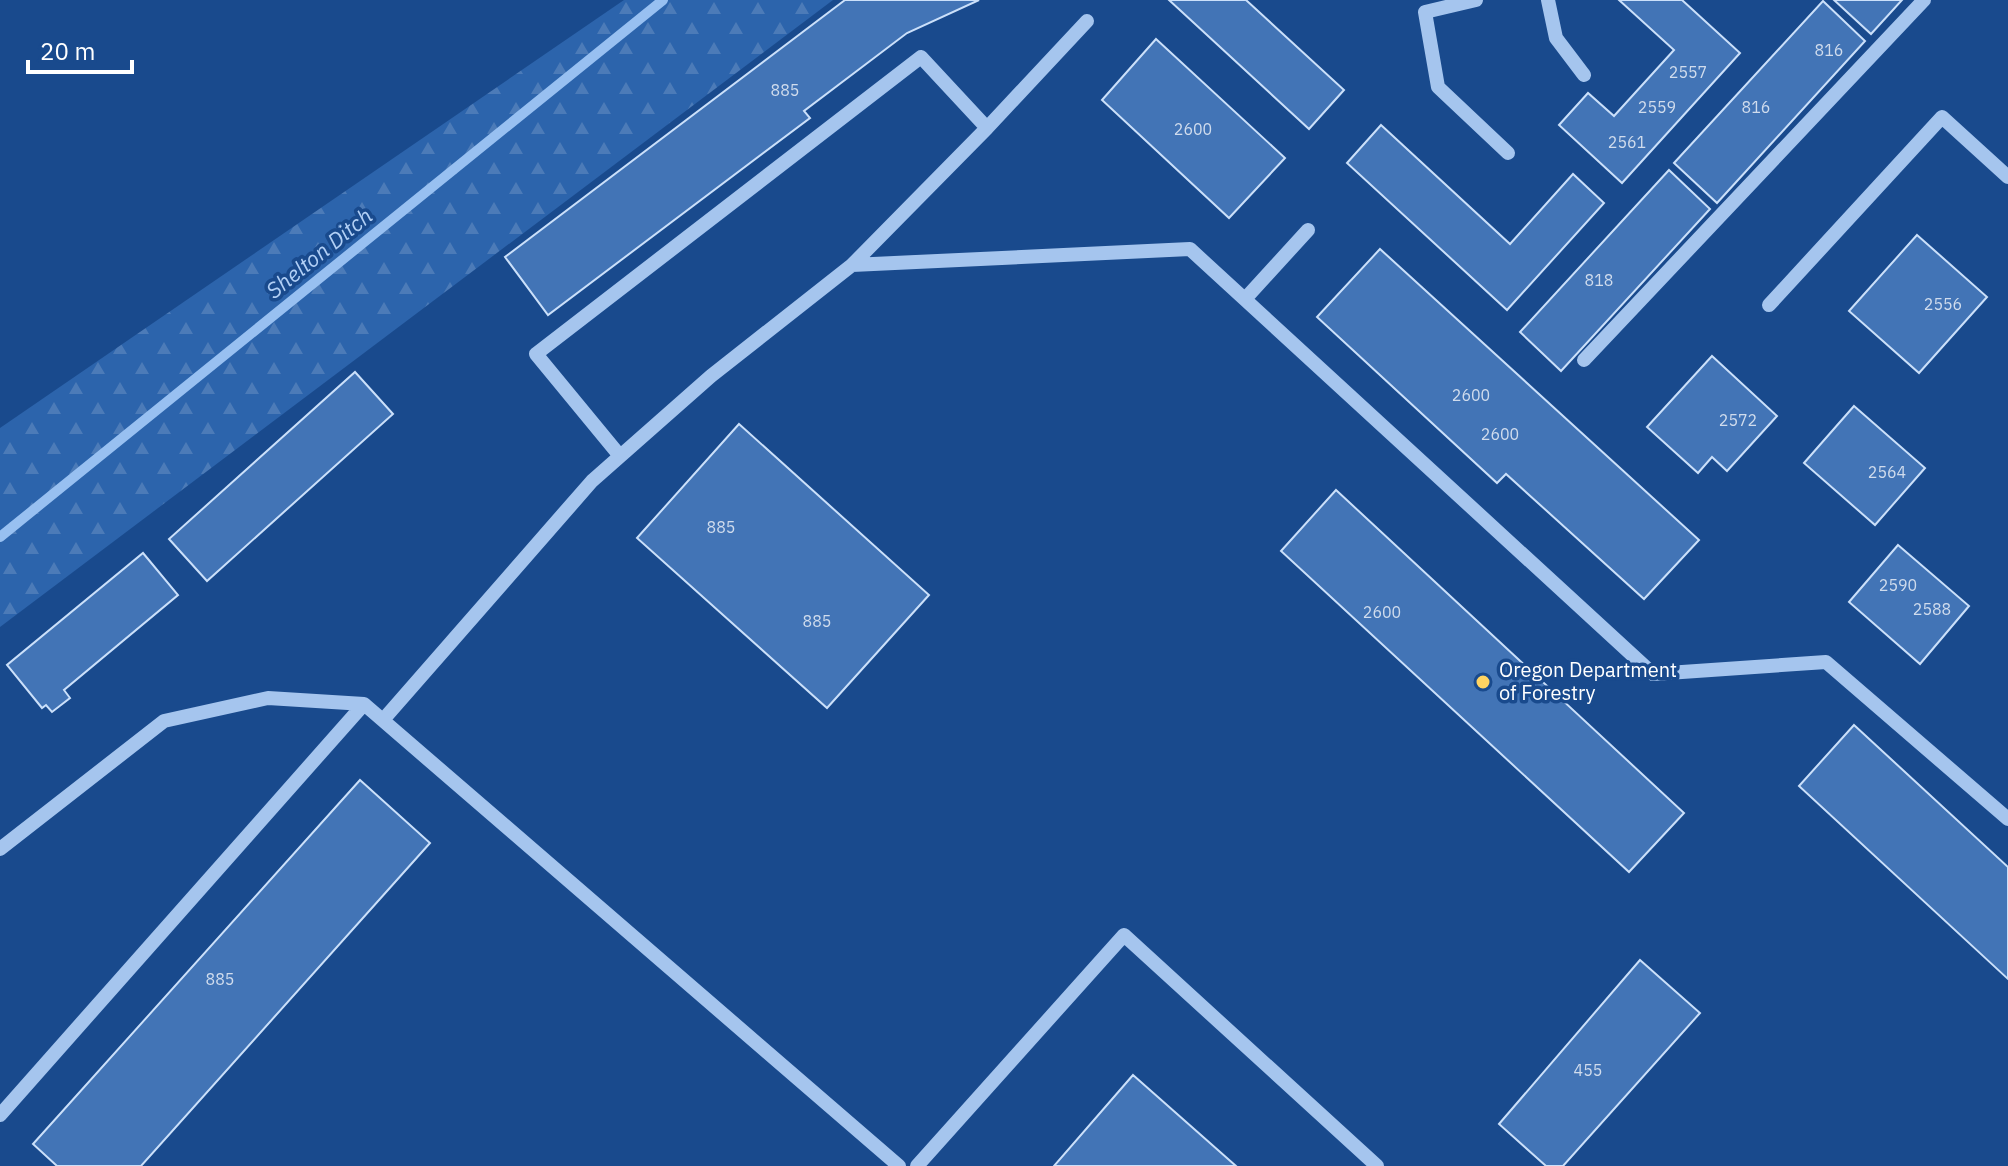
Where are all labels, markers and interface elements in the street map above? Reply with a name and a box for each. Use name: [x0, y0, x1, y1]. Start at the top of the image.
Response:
scale bar: [28, 24, 132, 74]
text: 20 m: [40, 35, 95, 67]
house number: 816: [1815, 40, 1843, 60]
house number: 2557: [1669, 62, 1707, 82]
house number: 885: [771, 80, 799, 100]
house number: 2559: [1638, 97, 1676, 117]
house number: 816: [1742, 97, 1770, 117]
house number: 2600: [1174, 119, 1212, 139]
house number: 2561: [1608, 132, 1646, 152]
water label: Shelton Ditch: [259, 201, 378, 304]
house number: 818: [1585, 270, 1613, 290]
house number: 2556: [1924, 294, 1962, 314]
house number: 2600: [1452, 385, 1490, 405]
house number: 2572: [1719, 410, 1757, 430]
house number: 2600: [1481, 424, 1519, 444]
house number: 2564: [1868, 462, 1906, 482]
house number: 885: [707, 517, 735, 537]
house number: 2590: [1879, 575, 1917, 595]
house number: 2588: [1913, 599, 1951, 619]
house number: 2600: [1363, 602, 1401, 622]
house number: 885: [803, 611, 831, 631]
place label: Oregon Department of Forestry: [1499, 656, 1677, 706]
marker: Oregon Department of Forestry: [1474, 673, 1492, 691]
house number: 885: [206, 969, 234, 989]
house number: 455: [1574, 1060, 1602, 1080]

